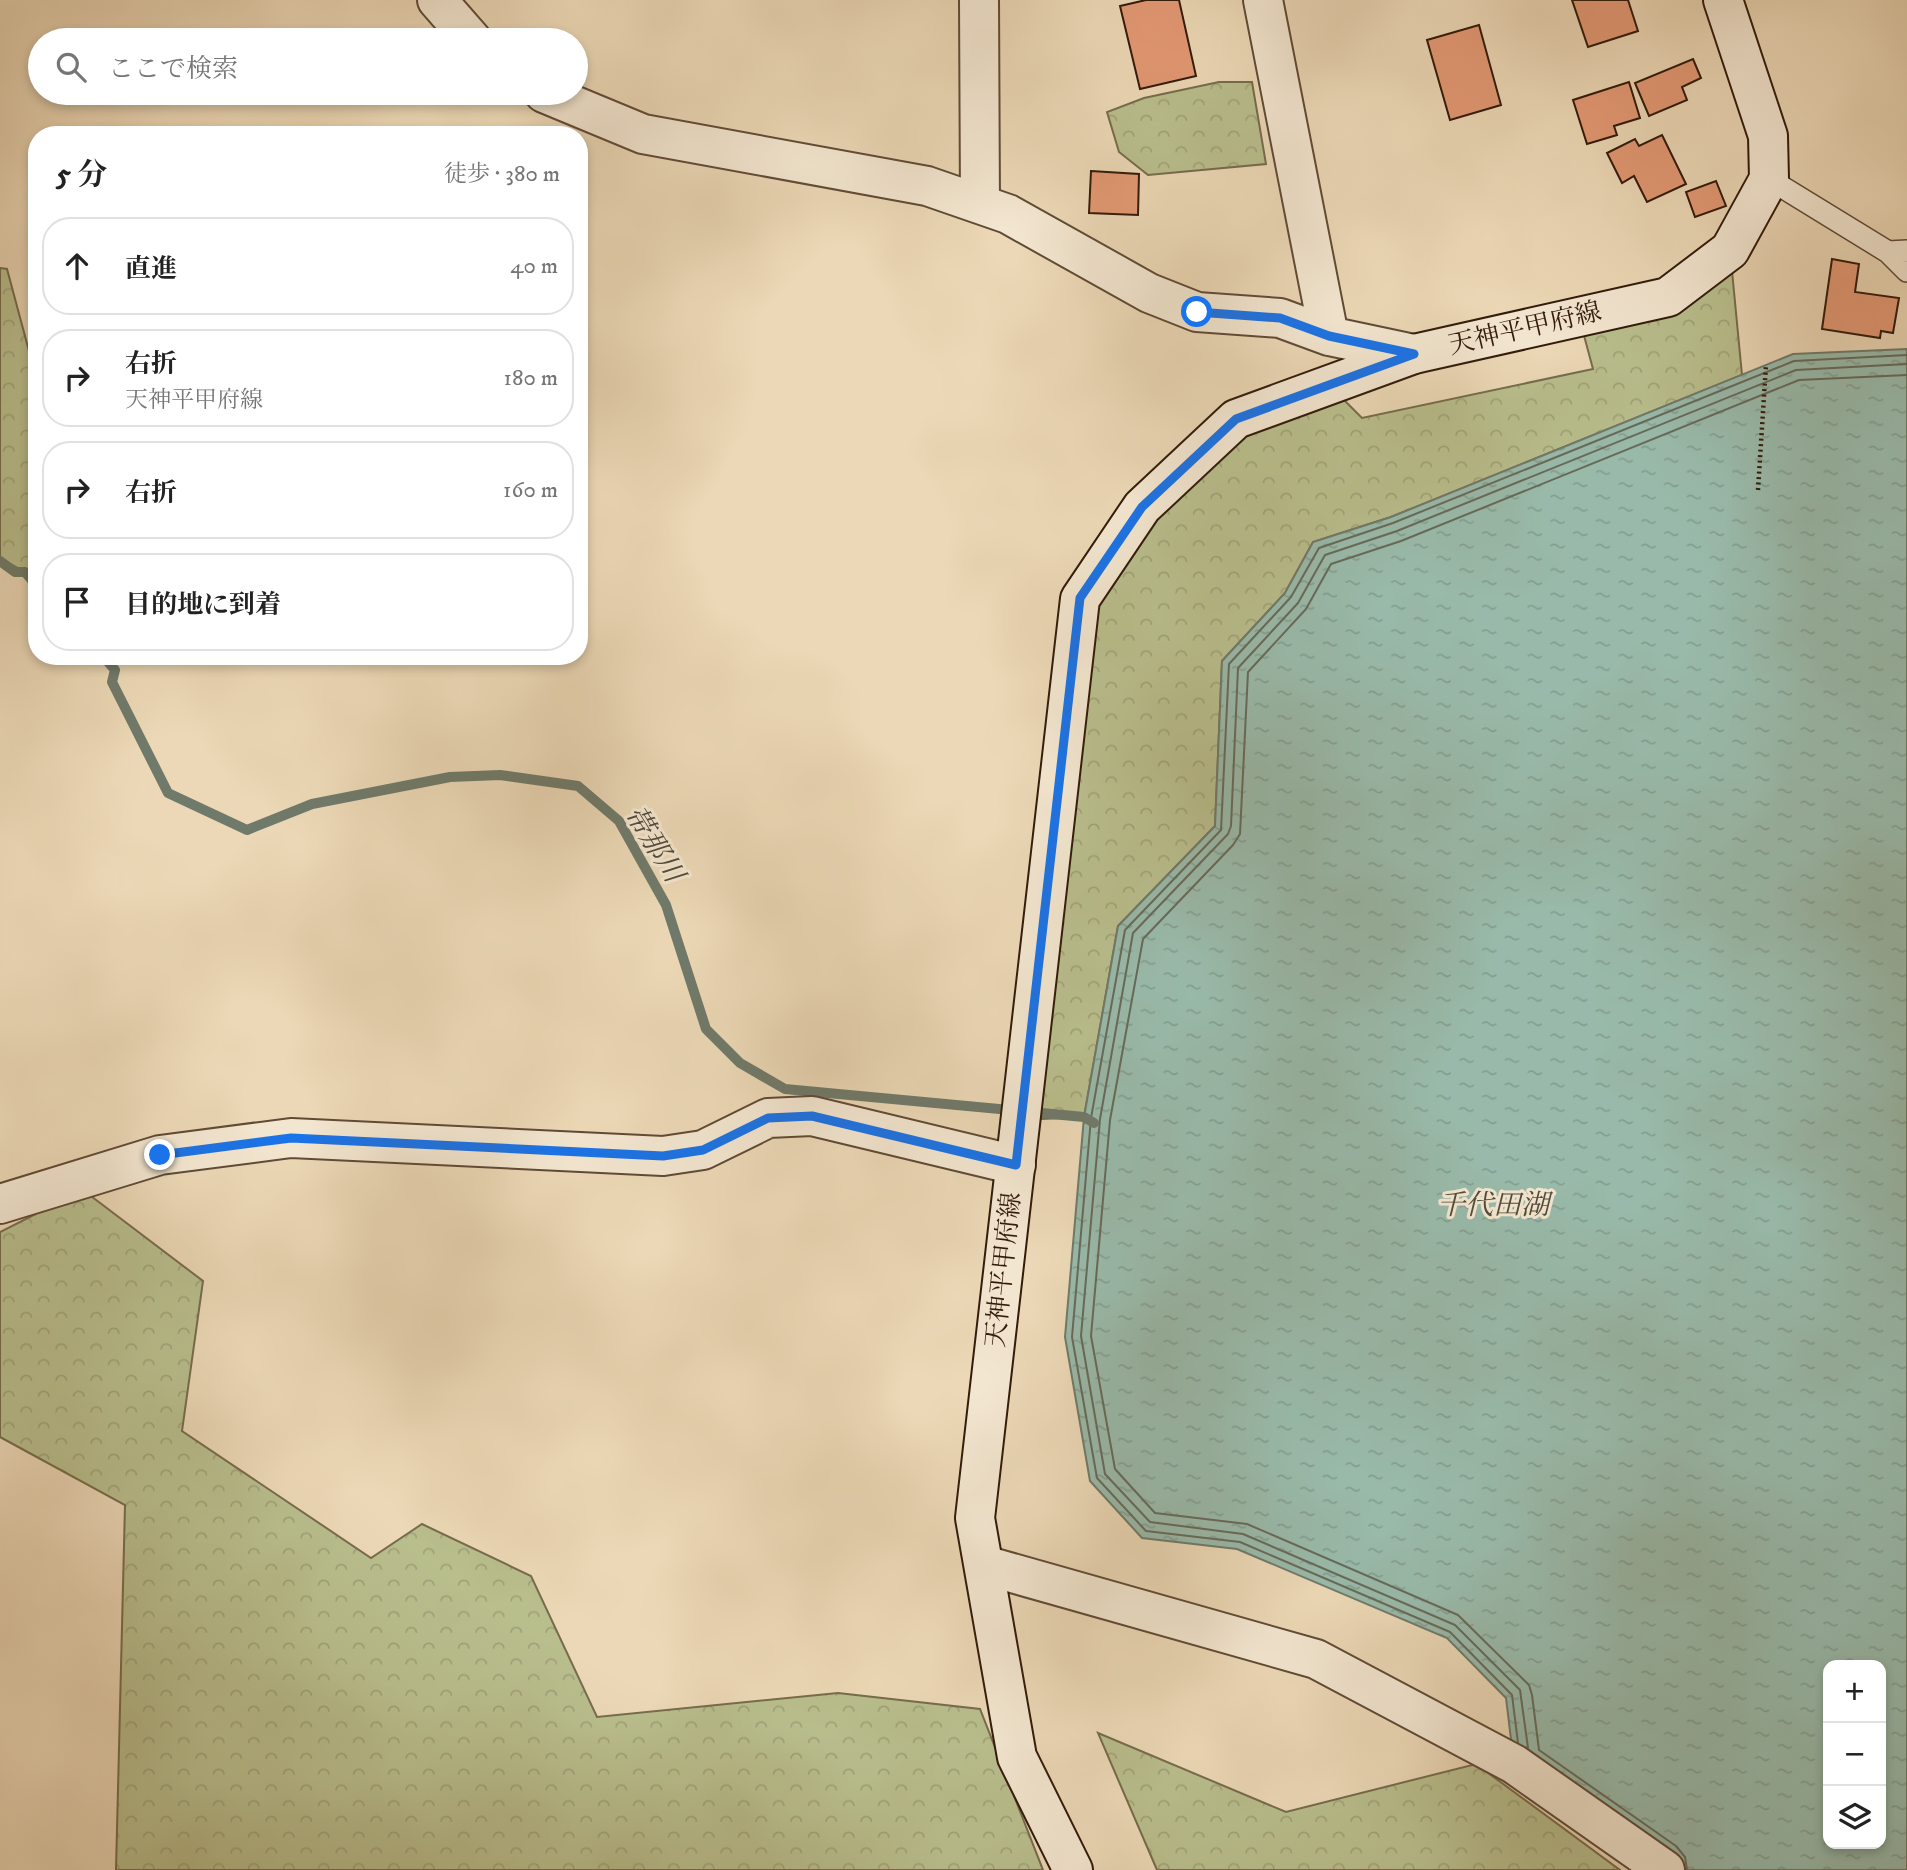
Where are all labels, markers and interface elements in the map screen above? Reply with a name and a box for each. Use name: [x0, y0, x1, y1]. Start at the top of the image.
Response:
search box: [28, 28, 588, 105]
icon: search: [52, 48, 90, 86]
text: ここで検索: [108, 53, 238, 86]
text: 5 分: [56, 157, 107, 194]
text: 徒歩 · 380 m: [444, 160, 560, 189]
icon: ahead: [58, 247, 96, 285]
text: 40 m: [510, 252, 558, 281]
text: 直進: [125, 253, 177, 286]
street label: 天神平甲府線: [1445, 295, 1605, 363]
route start: [1181, 296, 1212, 327]
text: 右折: [125, 348, 177, 381]
icon: right: [58, 359, 96, 397]
text: 180 m: [503, 364, 558, 393]
text: 天神平甲府線: [125, 386, 263, 415]
icon: right: [58, 471, 96, 509]
text: 160 m: [503, 476, 558, 505]
text: 右折: [125, 477, 177, 510]
icon: arrive: [58, 583, 96, 621]
text: 目的地に到着: [125, 589, 281, 622]
water label: 帯那川: [617, 799, 693, 891]
route end: [144, 1139, 175, 1170]
water label: 千代田湖: [1437, 1188, 1554, 1223]
street label: 天神平甲府線: [979, 1191, 1029, 1349]
map controls: [1823, 1660, 1886, 1849]
button: +: [1823, 1660, 1886, 1723]
button: −: [1823, 1723, 1886, 1786]
button: layers: [1823, 1786, 1886, 1849]

